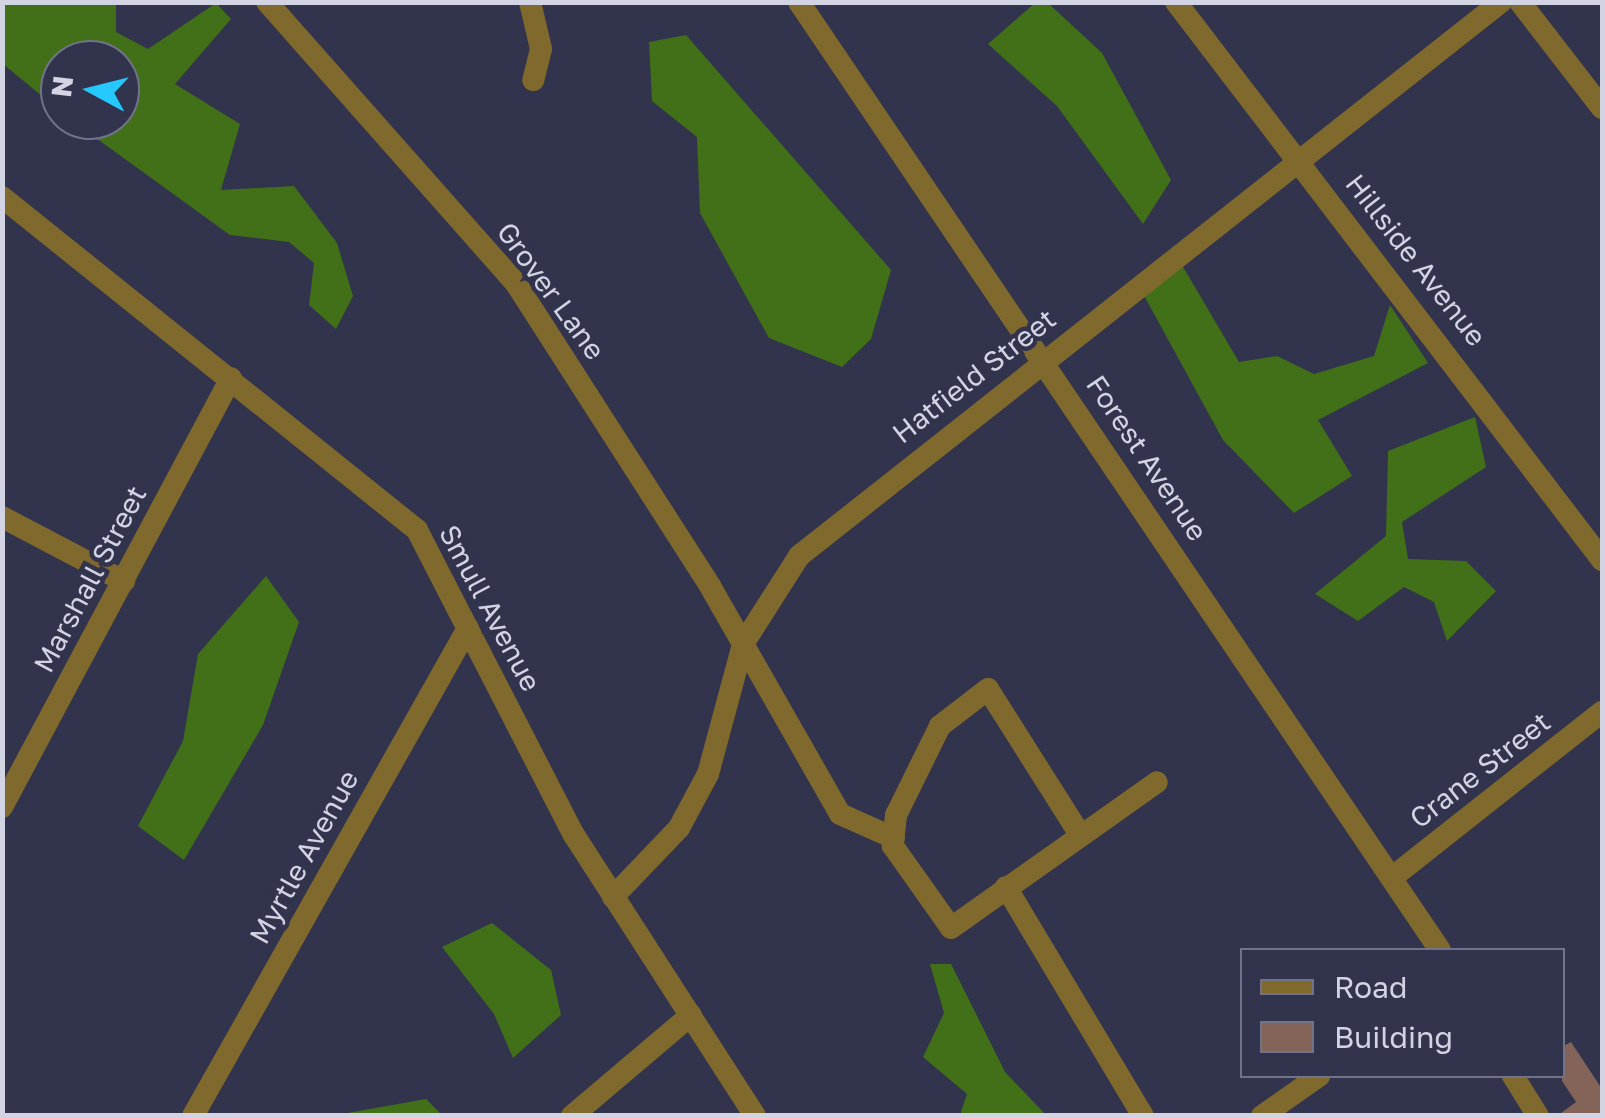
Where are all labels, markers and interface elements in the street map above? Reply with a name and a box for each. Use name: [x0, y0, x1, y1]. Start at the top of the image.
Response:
north arrow: [40, 40, 140, 140]
text: N: [44, 74, 79, 99]
street label: Hillside Avenue: [1339, 168, 1493, 352]
street label: Grover Lane: [490, 216, 612, 366]
street label: Hatfield Street: [886, 302, 1062, 450]
street label: Forest Avenue: [1079, 369, 1215, 547]
street label: Marshall Street: [27, 480, 153, 678]
street label: Smull Avenue: [432, 519, 548, 697]
street label: Crane Street: [1403, 705, 1557, 835]
street label: Myrtle Avenue: [242, 764, 366, 950]
legend: [1240, 948, 1565, 1078]
text: Road: [1334, 969, 1408, 1005]
text: Building: [1334, 1019, 1453, 1055]

